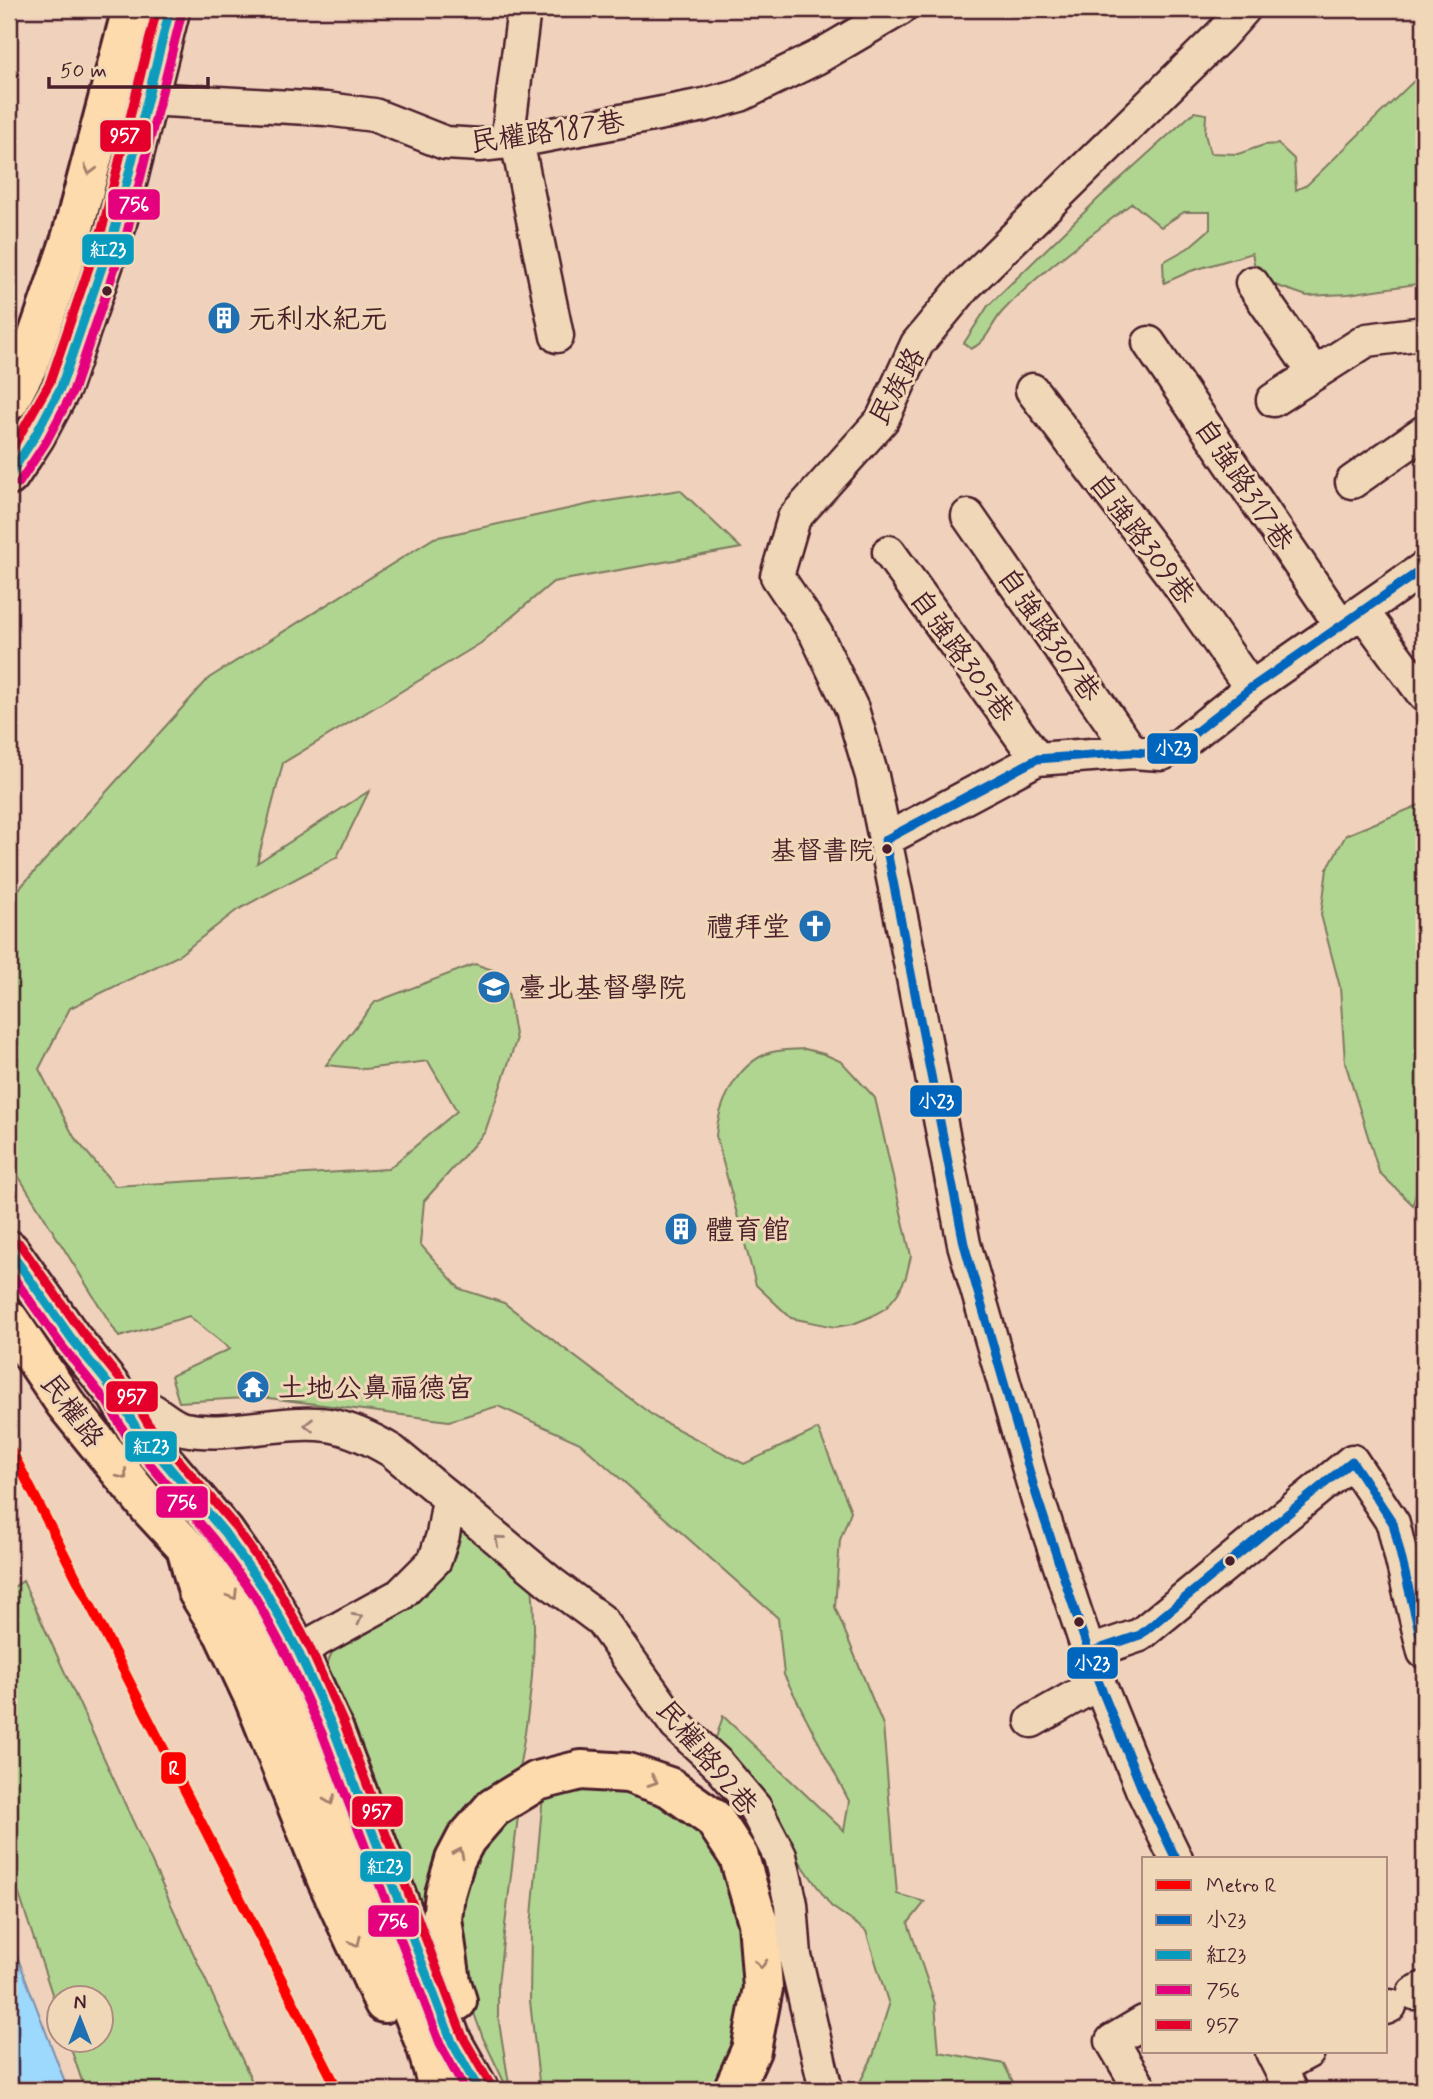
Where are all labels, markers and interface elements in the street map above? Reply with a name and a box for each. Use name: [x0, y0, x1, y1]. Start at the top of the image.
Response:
scale bar: [49, 46, 208, 90]
text: 50 m: [60, 57, 107, 85]
street label: 民權路187巷: [468, 104, 628, 163]
line badge: 957: [99, 119, 152, 153]
text: 957: [110, 124, 140, 149]
one-way arrow: [84, 163, 98, 175]
line badge: 756: [107, 188, 161, 221]
text: 756: [119, 193, 149, 218]
line badge: 紅23: [81, 233, 135, 266]
text: 紅23: [90, 238, 126, 263]
unlabelled marker: [100, 284, 114, 298]
building icon: 元利水紀元: [205, 299, 243, 337]
place label: 元利水紀元: [248, 302, 388, 339]
street label: 民族路: [862, 342, 935, 433]
street label: 自強路317巷: [1185, 412, 1301, 560]
street label: 自強路309巷: [1079, 466, 1203, 613]
street label: 自強路307巷: [988, 561, 1109, 711]
street label: 自強路305巷: [900, 582, 1022, 731]
line badge: 小23: [1146, 732, 1199, 765]
text: 小23: [1155, 737, 1191, 762]
place label: 基督書院: [770, 835, 874, 869]
marker: 基督書院: [880, 842, 894, 856]
church icon: 禮拜堂: [796, 907, 834, 945]
place label: 禮拜堂: [706, 910, 790, 947]
school or university icon: 臺北基督學院: [475, 968, 513, 1006]
place label: 臺北基督學院: [518, 971, 686, 1008]
line badge: 小23: [909, 1084, 963, 1118]
text: 小23: [918, 1090, 954, 1115]
building icon: 體育館: [662, 1210, 700, 1248]
place label: 體育館: [706, 1213, 790, 1250]
street label: 民權路: [31, 1367, 111, 1456]
temple icon: 土地公鼻福德宮: [234, 1368, 272, 1406]
place label: 土地公鼻福德宮: [278, 1371, 474, 1408]
line badge: 957: [105, 1380, 159, 1413]
text: 957: [117, 1385, 147, 1410]
one-way arrow: [303, 1417, 313, 1433]
line badge: 紅23: [124, 1430, 178, 1463]
text: 紅23: [133, 1435, 169, 1460]
one-way arrow: [115, 1468, 128, 1480]
line badge: 756: [155, 1485, 209, 1519]
text: 756: [167, 1491, 197, 1516]
one-way arrow: [494, 1535, 506, 1548]
unlabelled marker: [1223, 1554, 1237, 1568]
one-way arrow: [225, 1588, 238, 1601]
one-way arrow: [351, 1613, 364, 1626]
unlabelled marker: [1072, 1615, 1086, 1629]
line badge: 小23: [1066, 1646, 1119, 1680]
text: 小23: [1074, 1652, 1110, 1677]
street label: 民權路92巷: [647, 1693, 766, 1825]
line badge: R: [160, 1751, 187, 1785]
text: R: [168, 1757, 180, 1782]
one-way arrow: [646, 1773, 658, 1787]
one-way arrow: [322, 1794, 336, 1806]
line badge: 957: [351, 1795, 404, 1828]
text: 957: [362, 1800, 392, 1825]
one-way arrow: [450, 1848, 464, 1860]
line badge: 紅23: [359, 1850, 412, 1883]
text: 紅23: [367, 1855, 403, 1880]
legend: [1142, 1857, 1388, 2054]
text: Metro R: [1206, 1872, 1277, 1900]
line badge: 756: [367, 1904, 420, 1938]
text: 小23: [1206, 1907, 1246, 1935]
text: 756: [378, 1910, 408, 1935]
one-way arrow: [347, 1935, 361, 1947]
text: 紅23: [1206, 1942, 1246, 1970]
one-way arrow: [753, 1959, 768, 1970]
text: 756: [1206, 1977, 1240, 2005]
north arrow: [46, 1983, 116, 2054]
text: N: [74, 1991, 86, 2016]
text: 957: [1206, 2012, 1239, 2040]

